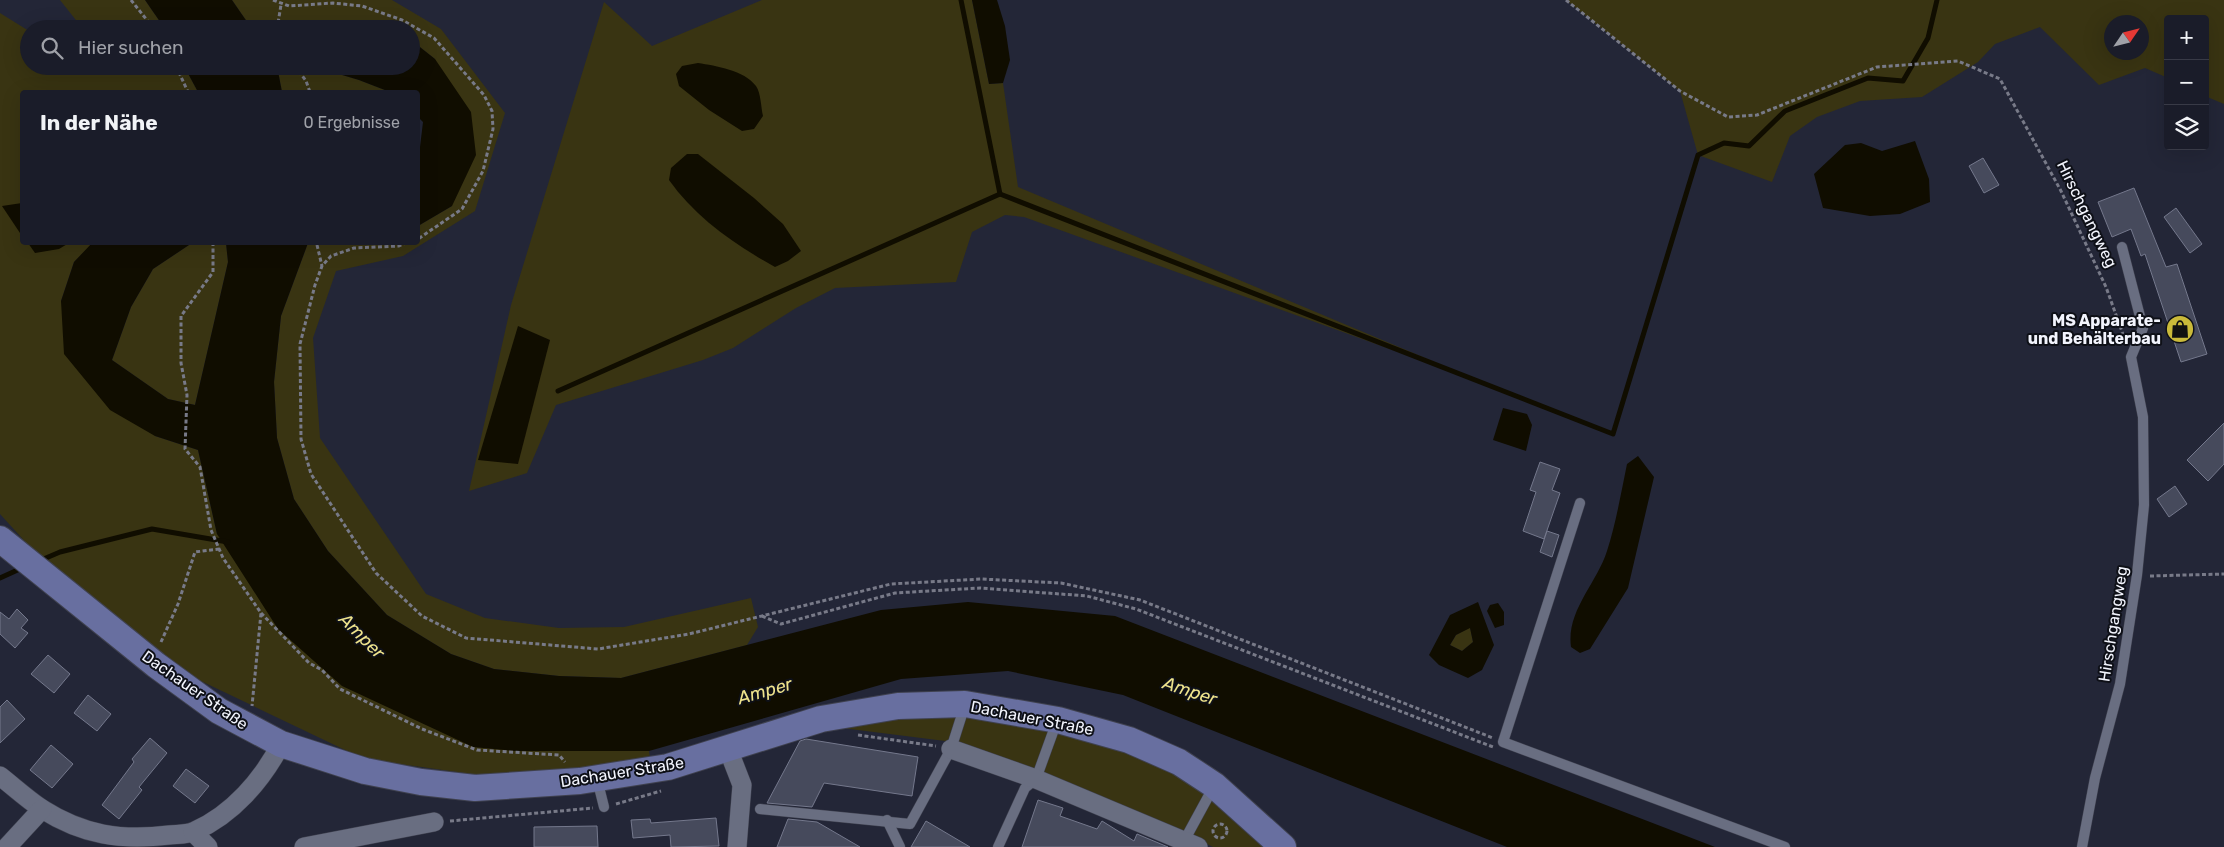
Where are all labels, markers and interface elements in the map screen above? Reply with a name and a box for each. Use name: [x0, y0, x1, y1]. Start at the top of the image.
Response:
north arrow: [2104, 15, 2149, 60]
map controls: [2164, 15, 2209, 150]
button: +: [2164, 15, 2209, 60]
search box: [20, 20, 420, 75]
icon: search: [38, 34, 66, 62]
text: Hier suchen: [78, 36, 184, 59]
button: −: [2164, 60, 2209, 105]
button: layers: [2164, 105, 2209, 150]
text: In der Nähe: [40, 110, 158, 135]
text: 0 Ergebnisse: [303, 113, 400, 132]
street label: Hirschgangweg: [2053, 157, 2121, 271]
place label: MS Apparate- und Behälterbau: [2028, 311, 2161, 348]
shop icon: MS Apparate- und Behälterbau: [2165, 314, 2195, 344]
street label: Hirschgangweg: [2094, 565, 2132, 683]
water label: Amper: [334, 608, 390, 664]
street label: Dachauer Straße: [138, 646, 252, 734]
water label: Amper: [734, 672, 796, 710]
water label: Amper: [1159, 672, 1221, 710]
street label: Dachauer Straße: [969, 697, 1095, 739]
street label: Dachauer Straße: [559, 753, 685, 791]

